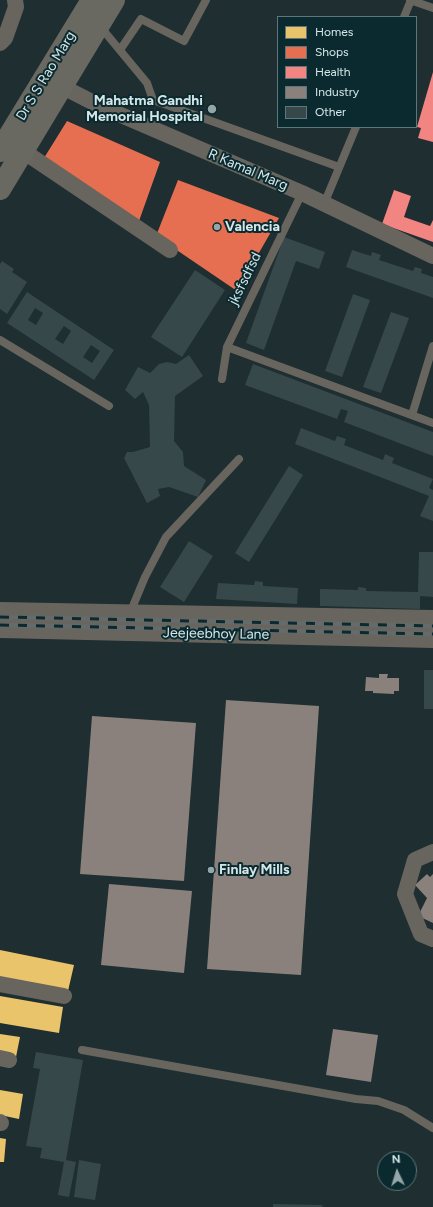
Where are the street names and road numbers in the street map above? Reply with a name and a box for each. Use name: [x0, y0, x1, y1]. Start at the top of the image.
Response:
street label: Dr S S Rao Marg: [13, 28, 79, 124]
street label: R Kamal Marg: [205, 146, 291, 194]
street label: jksfsdfsd: [225, 250, 265, 308]
street label: Jeejeebhoy Lane: [163, 625, 269, 643]

